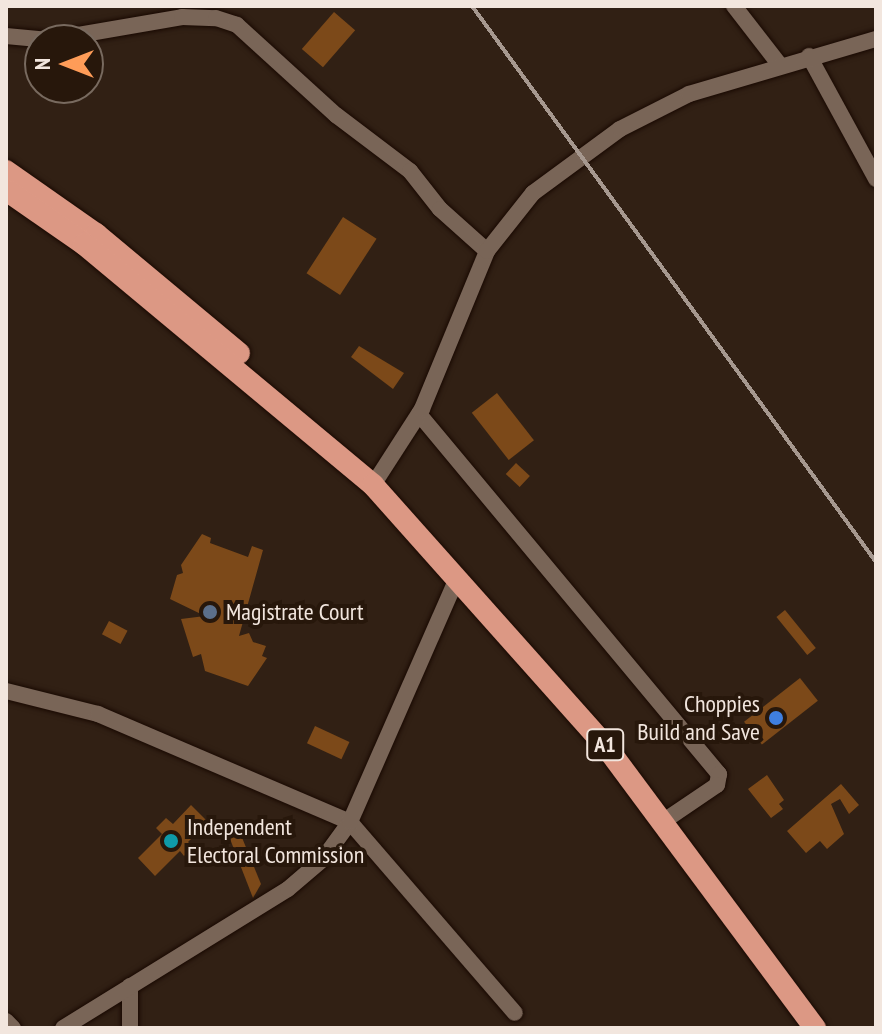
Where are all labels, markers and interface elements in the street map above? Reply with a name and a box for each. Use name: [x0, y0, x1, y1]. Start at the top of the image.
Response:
north arrow: [24, 24, 104, 104]
text: N: [28, 58, 56, 70]
place label: Magistrate Court: [226, 598, 364, 626]
marker: Magistrate Court: [201, 603, 219, 621]
place label: Choppies Build and Save: [637, 690, 760, 746]
marker: Choppies Build and Save: [767, 709, 785, 727]
road number: A1: [585, 727, 625, 763]
place label: Independent Electoral Commission: [187, 813, 364, 869]
marker: Independent Electoral Commission: [162, 832, 180, 850]

